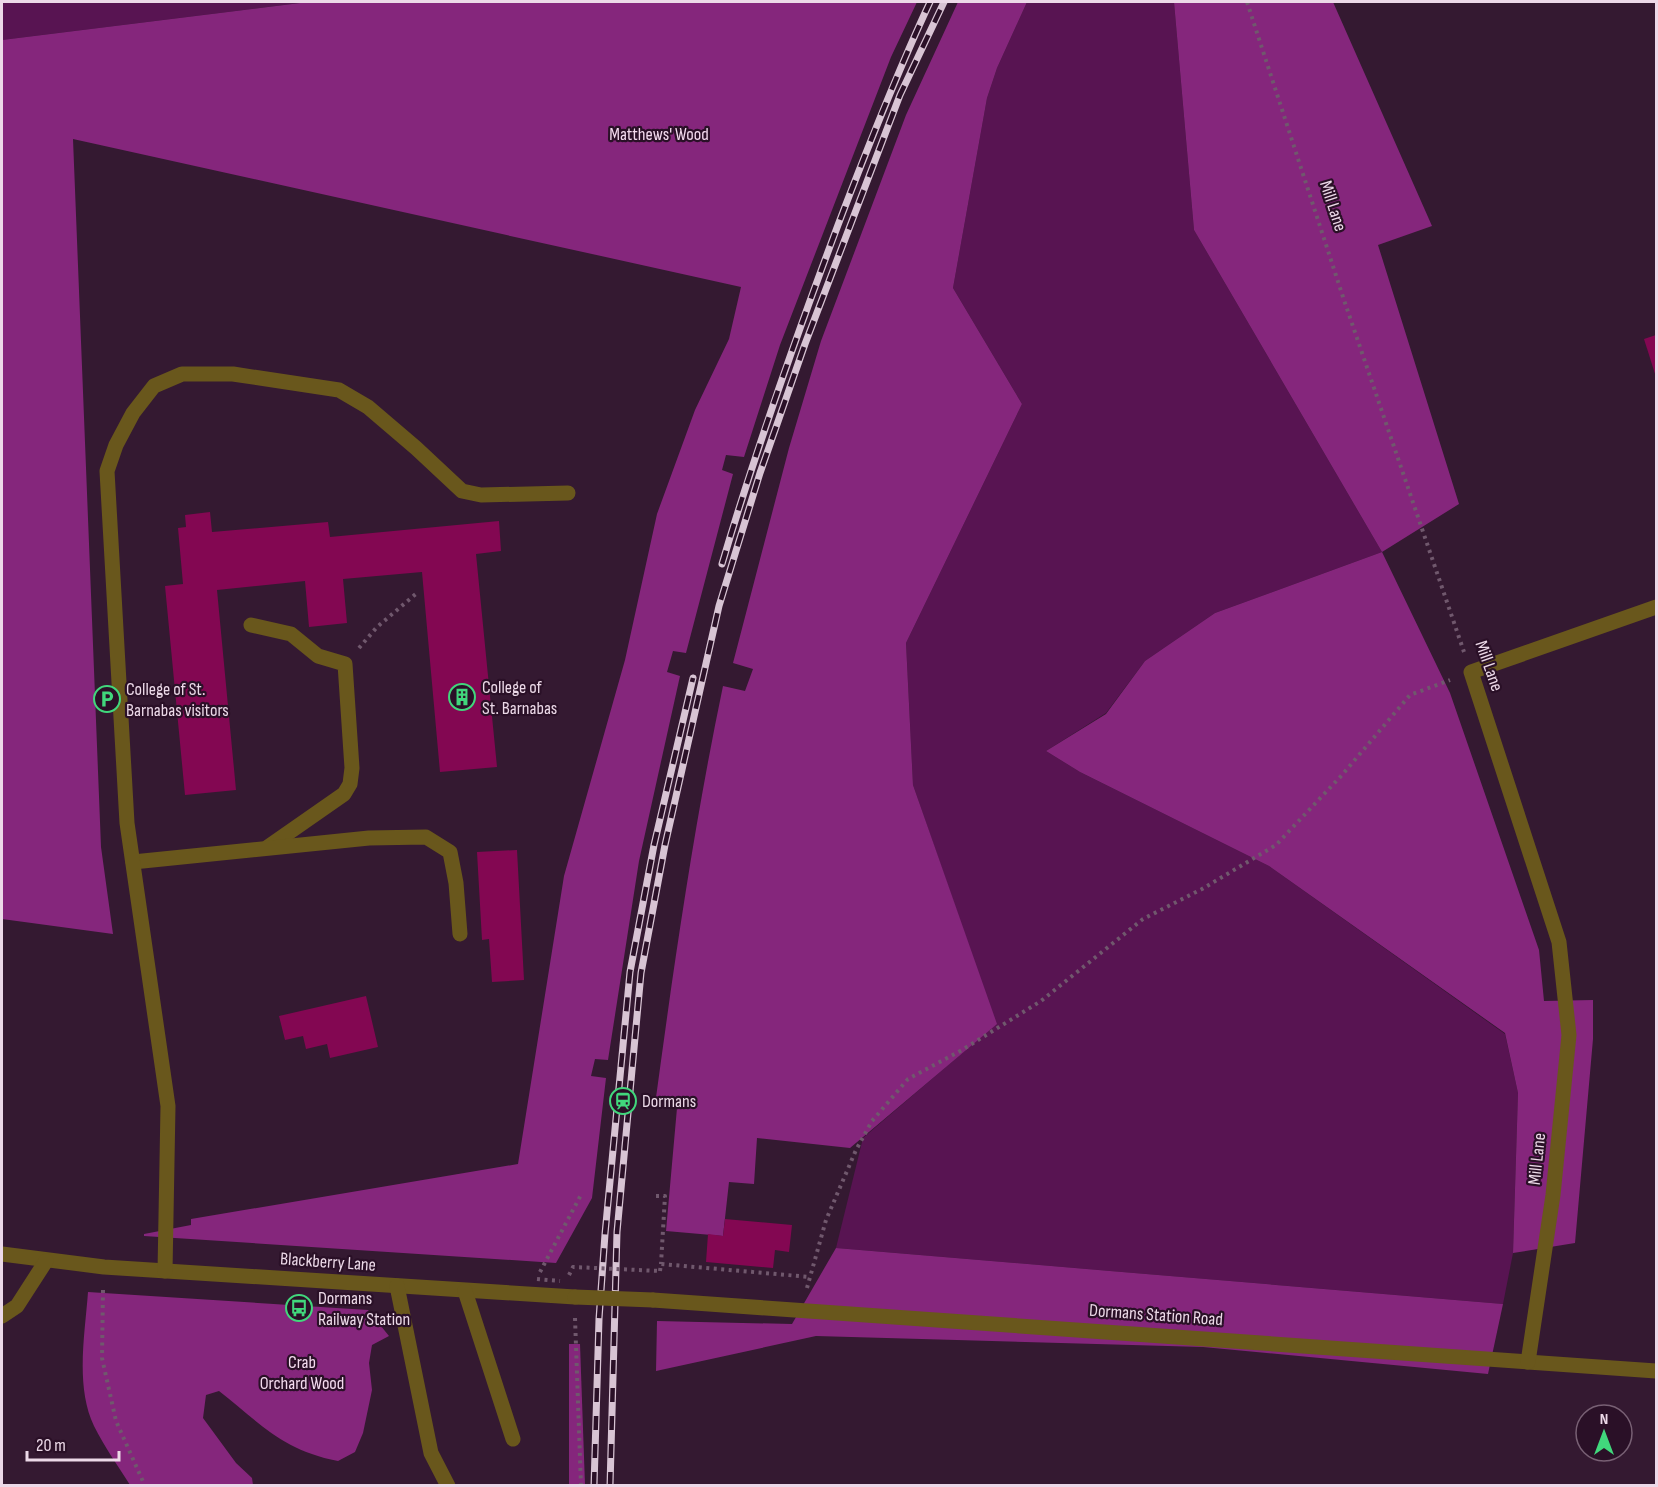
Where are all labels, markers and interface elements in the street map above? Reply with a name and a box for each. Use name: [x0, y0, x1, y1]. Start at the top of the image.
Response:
park label: Matthews' Wood: [609, 124, 709, 145]
street label: Mill Lane: [1315, 178, 1351, 234]
street label: Mill Lane: [1471, 638, 1507, 694]
place label: College of St. Barnabas: [482, 677, 557, 719]
place label: College of St. Barnabas visitors: [126, 679, 229, 721]
building icon: College of St. Barnabas: [447, 682, 477, 712]
parking icon: College of St. Barnabas visitors: [92, 684, 122, 714]
station icon: Dormans: [608, 1086, 638, 1116]
place label: Dormans: [642, 1091, 696, 1112]
street label: Mill Lane: [1524, 1132, 1550, 1186]
street label: Blackberry Lane: [279, 1248, 377, 1276]
place label: Dormans Railway Station: [318, 1288, 410, 1330]
bus stop icon: Dormans Railway Station: [284, 1293, 314, 1323]
street label: Dormans Station Road: [1088, 1300, 1224, 1330]
park label: Crab Orchard Wood: [260, 1352, 344, 1394]
north arrow: [1574, 1403, 1634, 1463]
text: N: [1600, 1410, 1608, 1429]
scale bar: [27, 1424, 118, 1462]
text: 20 m: [36, 1435, 66, 1456]

